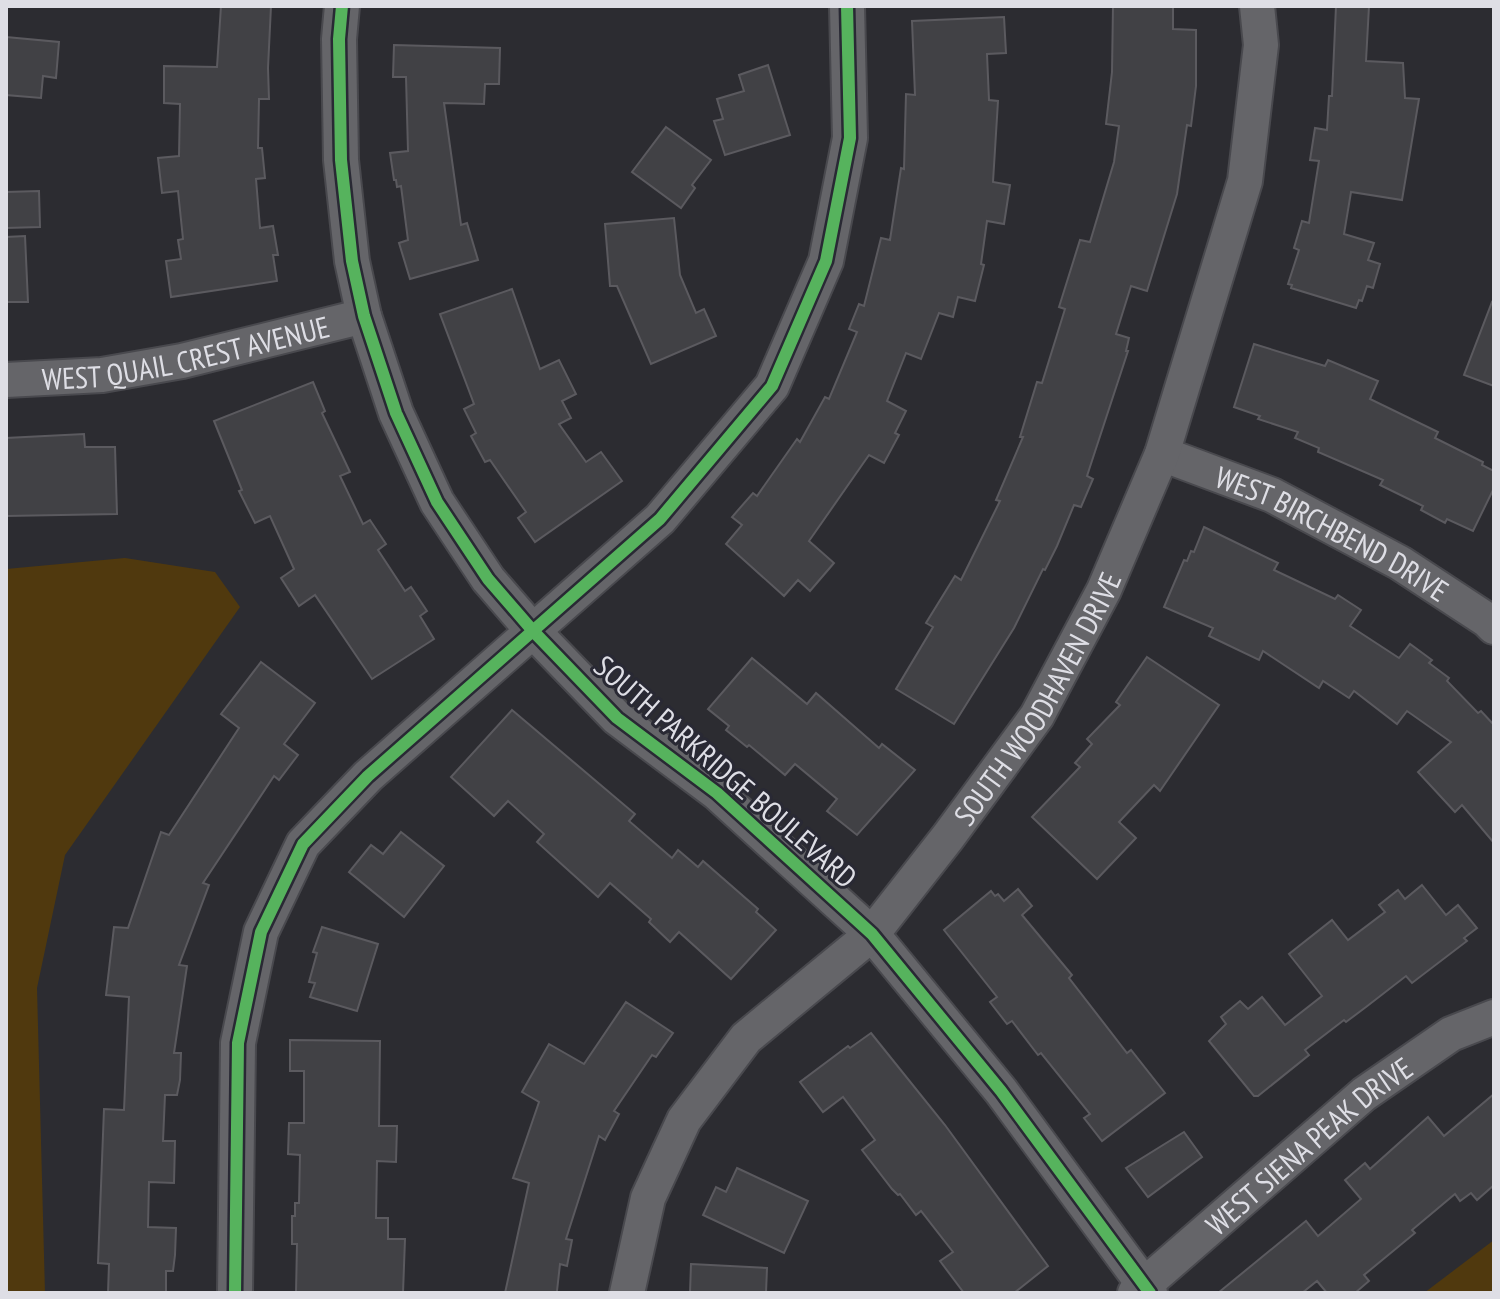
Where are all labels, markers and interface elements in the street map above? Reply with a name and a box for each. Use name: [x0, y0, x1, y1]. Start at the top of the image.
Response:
street label: WEST QUAIL CREST AVENUE: [41, 306, 333, 398]
street label: WEST BIRCHBEND DRIVE: [1210, 456, 1457, 609]
street label: SOUTH WOODHAVEN DRIVE: [944, 566, 1129, 833]
street label: SOUTH PARKRIDGE BOULEVARD: [586, 646, 866, 896]
street label: WEST SIENA PEAK DRIVE: [1197, 1047, 1419, 1243]

